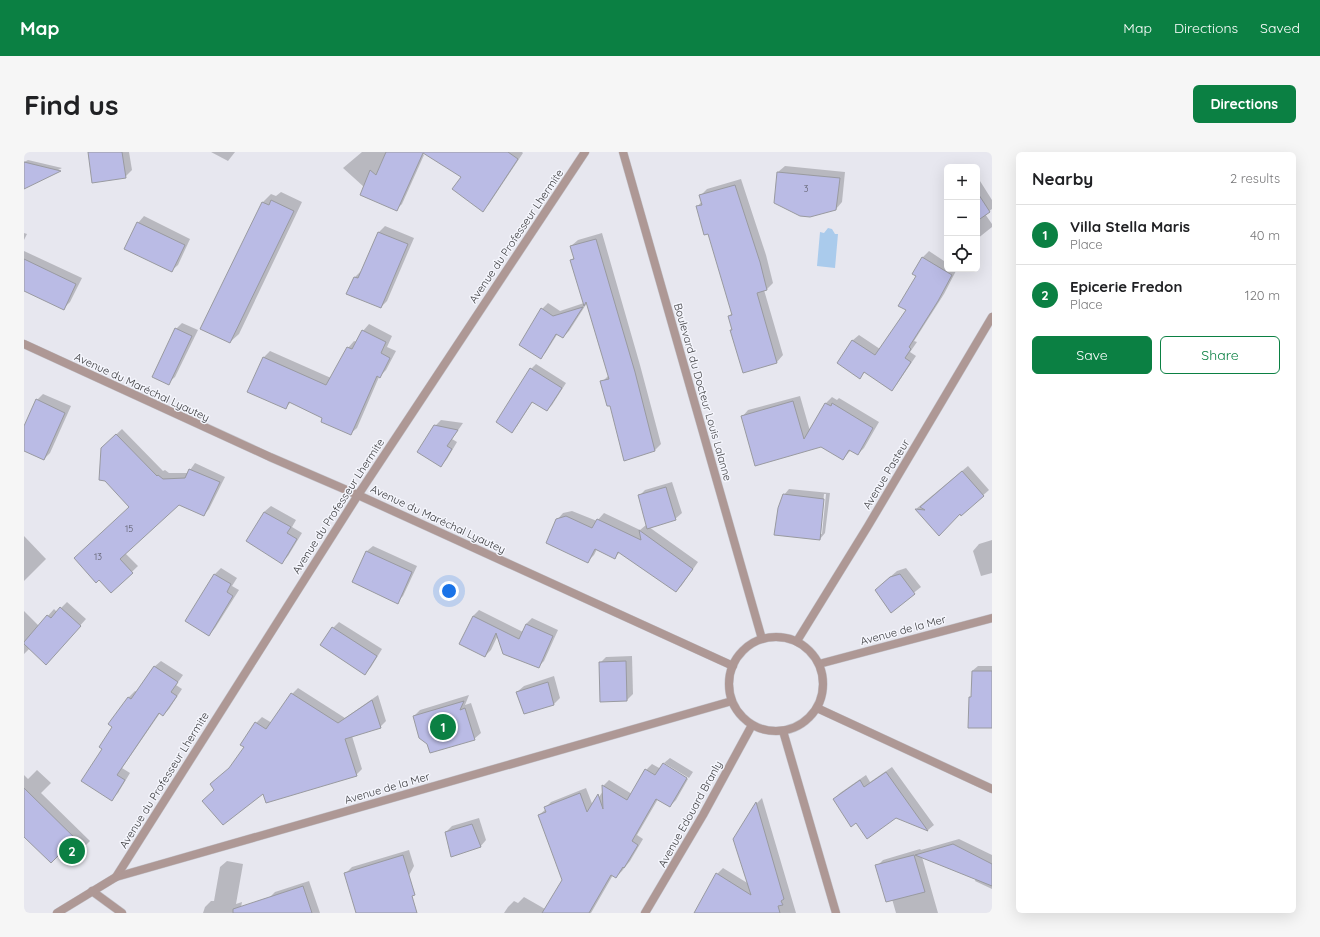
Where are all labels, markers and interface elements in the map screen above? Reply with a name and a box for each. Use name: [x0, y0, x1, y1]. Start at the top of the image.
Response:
text: Map: [20, 16, 59, 40]
text: Map: [1123, 19, 1152, 37]
text: Directions: [1174, 19, 1238, 37]
text: Saved: [1260, 19, 1300, 37]
button: Directions: [1193, 85, 1296, 123]
text: Find us: [24, 87, 118, 122]
map controls: [944, 164, 980, 272]
button: +: [944, 164, 980, 200]
street label: Avenue du Professeur Lhermite: [466, 166, 566, 306]
text: Nearby: [1032, 168, 1093, 189]
text: 2 results: [1230, 170, 1280, 186]
house number: 3: [804, 183, 809, 194]
button: −: [944, 200, 980, 236]
text: Villa Stella Maris: [1070, 217, 1190, 236]
text: 1: [1042, 227, 1048, 243]
text: 40 m: [1250, 227, 1280, 243]
button: locate: [944, 236, 980, 272]
text: Place: [1070, 236, 1103, 252]
text: Epicerie Fredon: [1070, 277, 1182, 296]
text: 2: [1041, 287, 1049, 303]
text: 120 m: [1245, 287, 1280, 303]
text: Place: [1070, 296, 1103, 312]
street label: Boulevard du Docteur Louis Lalanne: [671, 301, 735, 483]
button: Save: [1032, 336, 1152, 374]
button: Share: [1160, 336, 1280, 374]
street label: Avenue du Maréchal Lyautey: [72, 349, 212, 425]
street label: Avenue du Professeur Lhermite: [289, 436, 387, 576]
street label: Avenue Pasteur: [860, 436, 913, 512]
street label: Avenue du Maréchal Lyautey: [368, 481, 508, 557]
house number: 15: [125, 523, 133, 534]
house number: 13: [94, 551, 102, 562]
your location: [439, 581, 459, 601]
street label: Avenue de la Mer: [859, 612, 948, 648]
street label: Avenue du Professeur Lhermite: [116, 709, 212, 851]
pin: 1: [430, 712, 456, 742]
street label: Avenue Edouard Branly: [655, 758, 725, 870]
street label: Avenue de la Mer: [343, 769, 432, 807]
pin: 2: [59, 836, 85, 866]

